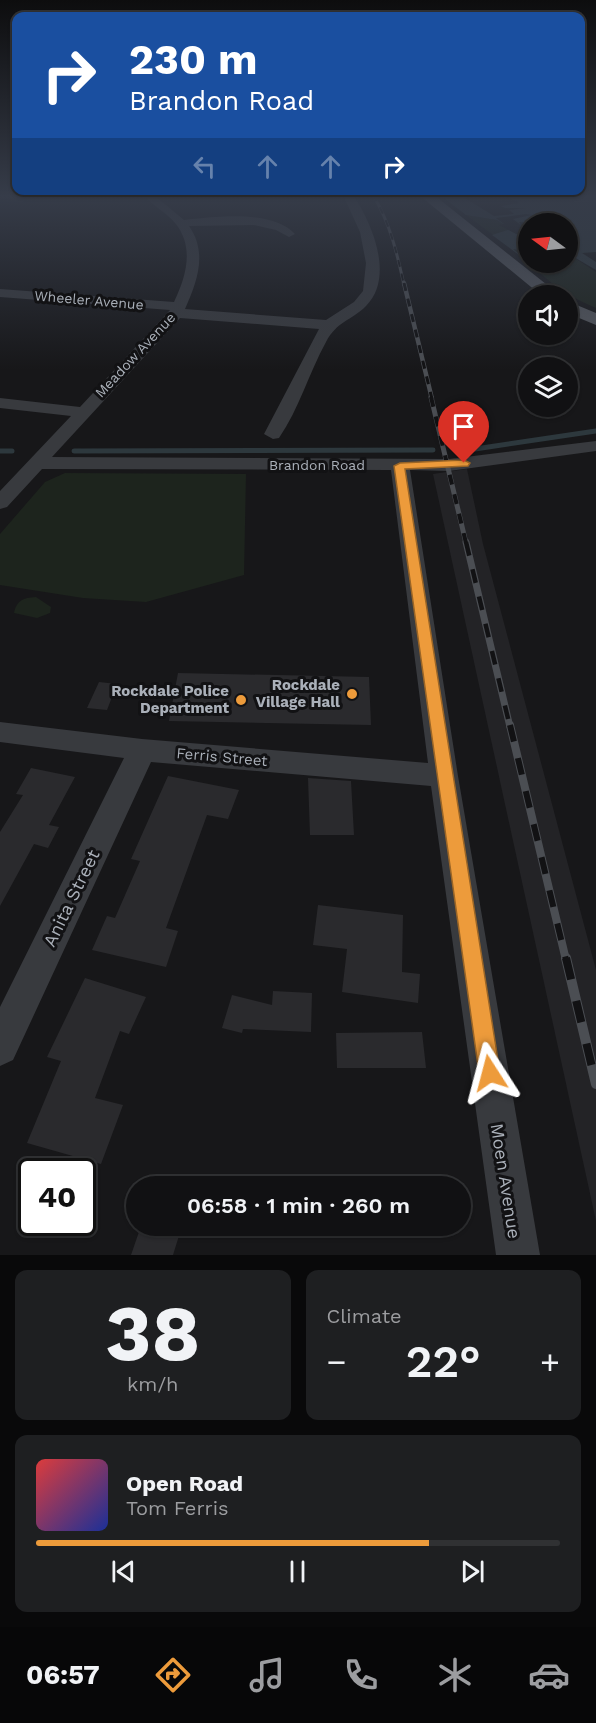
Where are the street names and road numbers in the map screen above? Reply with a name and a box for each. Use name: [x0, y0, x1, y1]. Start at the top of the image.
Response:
street label: Wheeler Avenue: [34, 287, 144, 313]
street label: Meadow Avenue: [92, 309, 178, 401]
street label: Brandon Road: [269, 457, 365, 473]
street label: Ferris Street: [176, 744, 269, 770]
street label: Anita Street: [38, 846, 104, 950]
street label: Moen Avenue: [487, 1122, 525, 1240]

